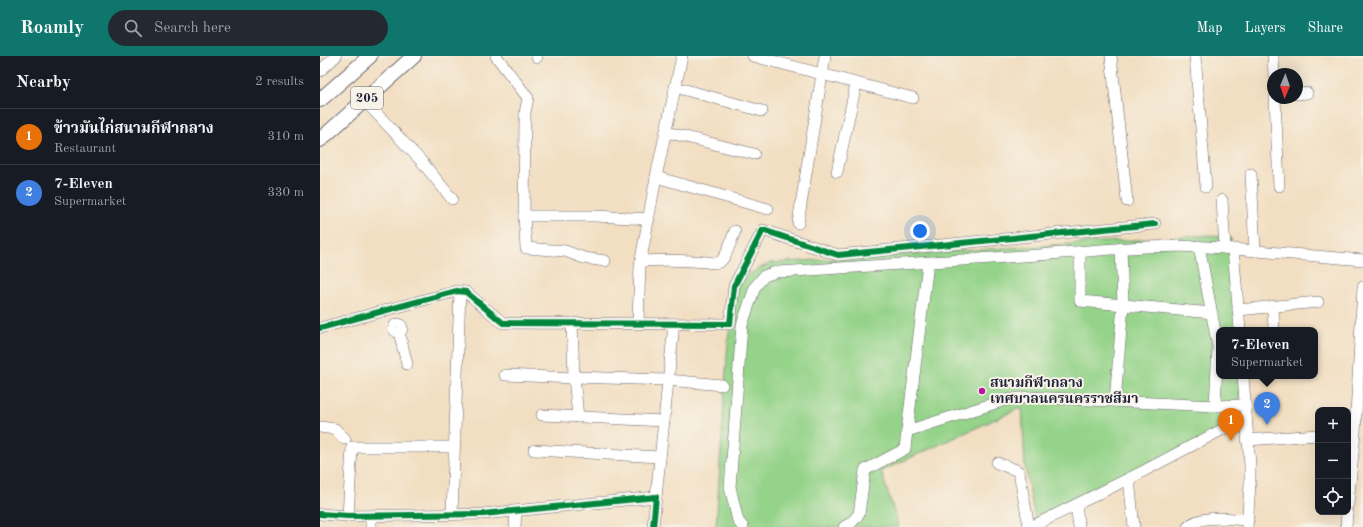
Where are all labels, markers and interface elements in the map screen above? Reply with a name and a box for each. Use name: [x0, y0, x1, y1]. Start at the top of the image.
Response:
search box: [108, 10, 388, 46]
icon: search: [122, 17, 144, 39]
text: Roamly: [20, 19, 84, 38]
text: Search here: [154, 21, 231, 36]
text: Map: [1197, 21, 1223, 35]
text: Layers: [1245, 21, 1286, 35]
text: Share: [1308, 21, 1343, 35]
north arrow: [1267, 68, 1303, 104]
text: Nearby: [16, 74, 71, 91]
text: 2 results: [255, 75, 304, 88]
road number: 205: [351, 87, 383, 109]
text: ข้าวมันไก่สนามกีฬากลาง: [54, 122, 214, 137]
text: 1: [25, 130, 33, 143]
text: 310 m: [267, 130, 304, 143]
text: Restaurant: [54, 142, 116, 155]
text: 7-Eleven: [54, 177, 113, 192]
text: 2: [25, 186, 33, 199]
text: 330 m: [267, 186, 304, 199]
text: Supermarket: [54, 195, 126, 208]
your location: [910, 221, 930, 241]
popup: [1216, 327, 1318, 379]
text: 7-Eleven: [1231, 338, 1290, 353]
text: Supermarket: [1231, 356, 1303, 369]
place label: สนามกีฬากลาง เทศบาลนครนครราชสีมา: [990, 375, 1139, 406]
marker: สนามกีฬากลาง เทศบาลนครนครราชสีมา: [977, 386, 987, 396]
pin: 2: [1254, 392, 1280, 425]
map controls: [1315, 407, 1351, 515]
button: +: [1315, 407, 1351, 443]
pin: 1: [1218, 408, 1244, 441]
button: −: [1315, 443, 1351, 479]
button: locate: [1315, 479, 1351, 515]

